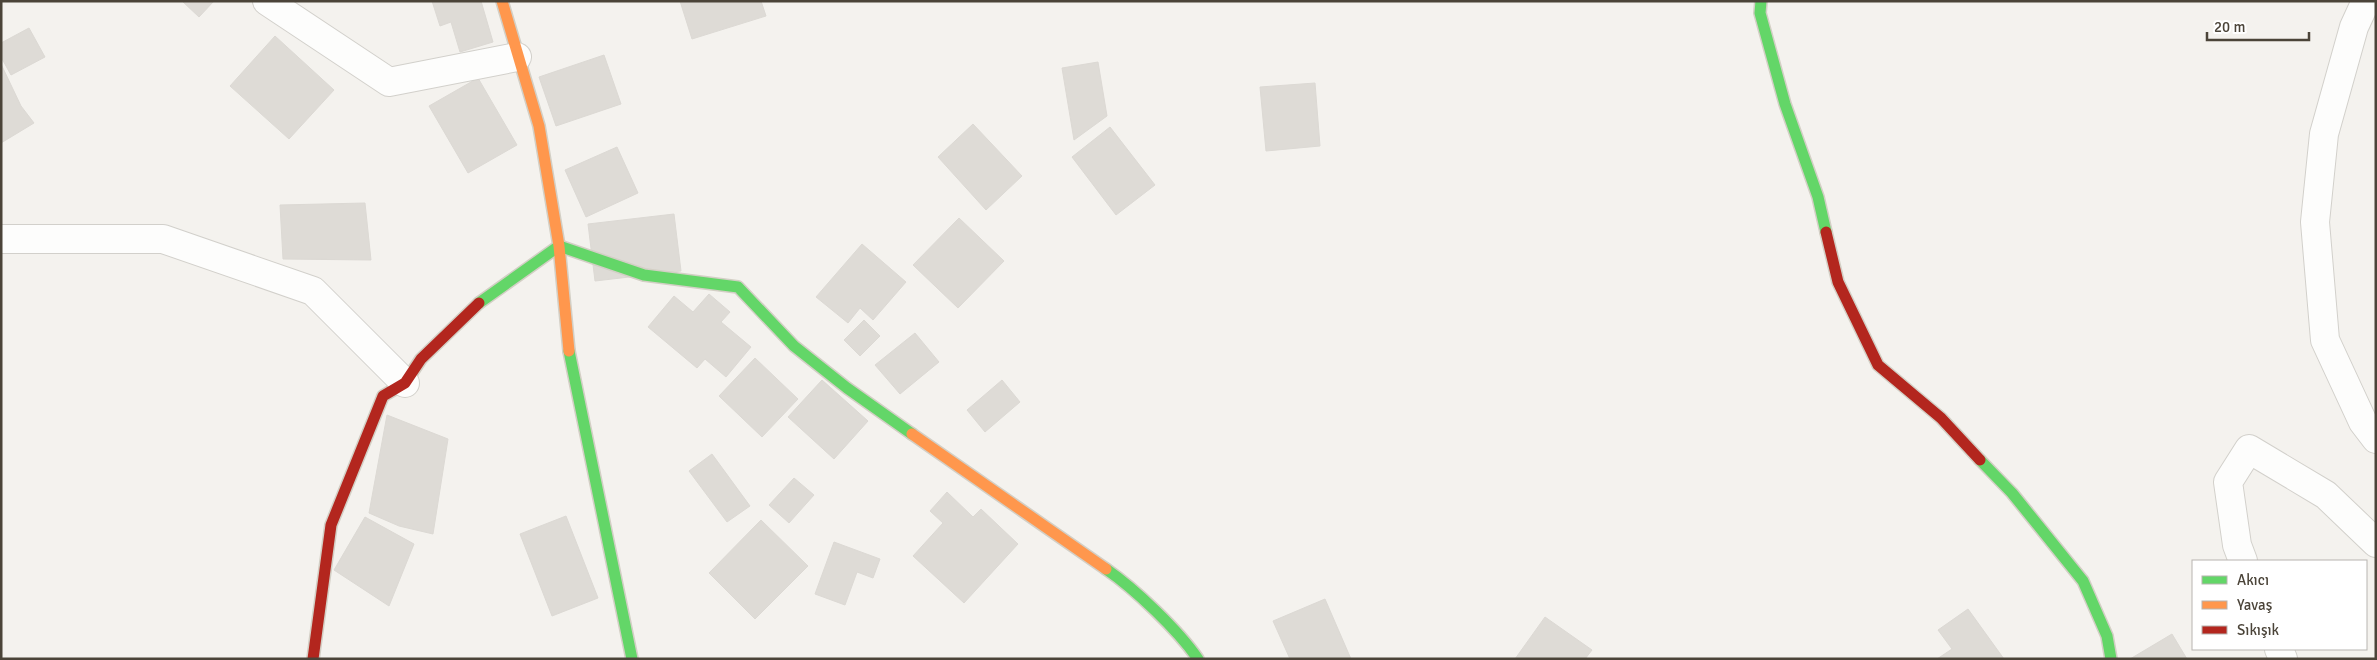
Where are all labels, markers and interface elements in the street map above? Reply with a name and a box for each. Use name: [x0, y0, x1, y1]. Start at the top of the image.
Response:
scale bar: [2207, 10, 2310, 42]
text: 20 m: [2214, 18, 2245, 36]
legend: [2192, 560, 2367, 650]
text: Akıcı: [2237, 571, 2269, 589]
text: Yavaş: [2237, 596, 2273, 614]
text: Sıkışık: [2237, 621, 2280, 639]

